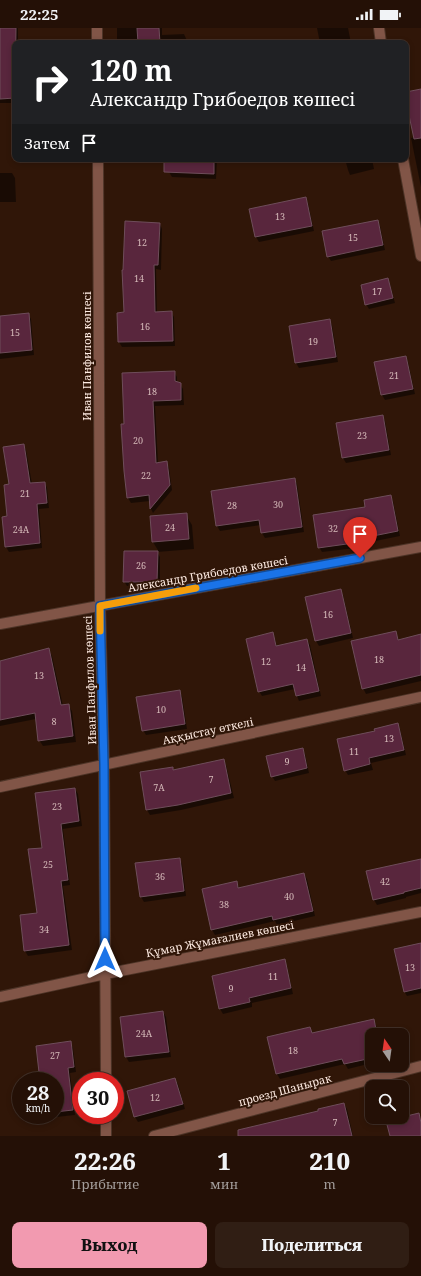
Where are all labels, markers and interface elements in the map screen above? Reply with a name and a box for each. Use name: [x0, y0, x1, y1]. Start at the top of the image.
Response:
text: 22:25: [20, 4, 58, 24]
text: 120 m: [90, 51, 172, 89]
icon: right: [24, 56, 76, 108]
text: Александр Грибоедов көшесі: [90, 87, 356, 111]
icon: arrive: [78, 132, 100, 154]
text: Затем: [24, 133, 70, 153]
house number: 13: [275, 210, 285, 223]
house number: 15: [348, 231, 358, 244]
house number: 12: [137, 236, 147, 249]
house number: 14: [134, 272, 144, 285]
house number: 17: [372, 285, 382, 298]
street label: Иван Панфилов көшесі: [79, 291, 94, 421]
house number: 16: [140, 320, 150, 333]
house number: 15: [10, 326, 20, 339]
house number: 19: [308, 335, 318, 348]
house number: 21: [389, 369, 399, 382]
house number: 18: [147, 385, 157, 398]
house number: 23: [357, 429, 367, 442]
house number: 20: [133, 434, 143, 447]
house number: 22: [141, 469, 151, 482]
house number: 21: [20, 487, 30, 500]
house number: 30: [273, 498, 283, 511]
house number: 28: [227, 499, 237, 512]
pin: [343, 517, 377, 558]
house number: 24: [165, 521, 175, 534]
house number: 32: [328, 522, 338, 535]
house number: 24А: [13, 523, 30, 536]
icon: arrive: [349, 523, 371, 545]
street label: Александр Грибоедов көшесі: [127, 552, 289, 595]
house number: 26: [136, 559, 146, 572]
house number: 16: [323, 608, 333, 621]
street label: Иван Панфилов көшесі: [80, 615, 99, 745]
house number: 18: [374, 653, 384, 666]
house number: 12: [261, 655, 271, 668]
house number: 14: [296, 661, 306, 674]
house number: 13: [34, 669, 44, 682]
house number: 10: [156, 703, 166, 716]
street label: Аққыстау өткелі: [161, 714, 255, 747]
house number: 8: [51, 715, 57, 728]
house number: 13: [384, 732, 394, 745]
house number: 11: [349, 745, 359, 758]
house number: 9: [284, 755, 290, 768]
house number: 7: [208, 773, 214, 786]
house number: 7А: [153, 781, 165, 794]
house number: 23: [52, 800, 62, 813]
house number: 25: [43, 858, 53, 871]
house number: 36: [155, 870, 165, 883]
house number: 42: [380, 875, 390, 888]
house number: 40: [284, 890, 294, 903]
house number: 38: [219, 898, 229, 911]
street label: Құмар Жұмағалиев көшесі: [144, 917, 296, 960]
house number: 34: [39, 923, 49, 936]
position arrow: [84, 938, 126, 980]
house number: 13: [405, 961, 415, 974]
house number: 11: [268, 970, 278, 983]
house number: 9: [228, 982, 234, 995]
house number: 24А: [136, 1027, 153, 1040]
north arrow: [365, 1028, 409, 1072]
map controls: [365, 1028, 409, 1124]
house number: 18: [288, 1044, 298, 1057]
house number: 27: [50, 1049, 60, 1062]
street label: проезд Шанырак: [237, 1070, 333, 1109]
speed limit sign: 30: [72, 1072, 124, 1124]
text: 28: [27, 1079, 49, 1106]
button: search: [365, 1080, 409, 1124]
house number: 12: [150, 1091, 160, 1104]
text: km/h: [26, 1101, 50, 1115]
house number: 7: [332, 1116, 338, 1129]
text: 22:26: [74, 1144, 136, 1177]
text: 1: [217, 1144, 231, 1177]
text: 210: [309, 1144, 350, 1177]
text: Прибытие: [71, 1175, 139, 1193]
text: мин: [210, 1175, 238, 1193]
text: m: [323, 1175, 336, 1193]
button: Выход: [12, 1222, 207, 1268]
button: Поделиться: [215, 1222, 409, 1268]

